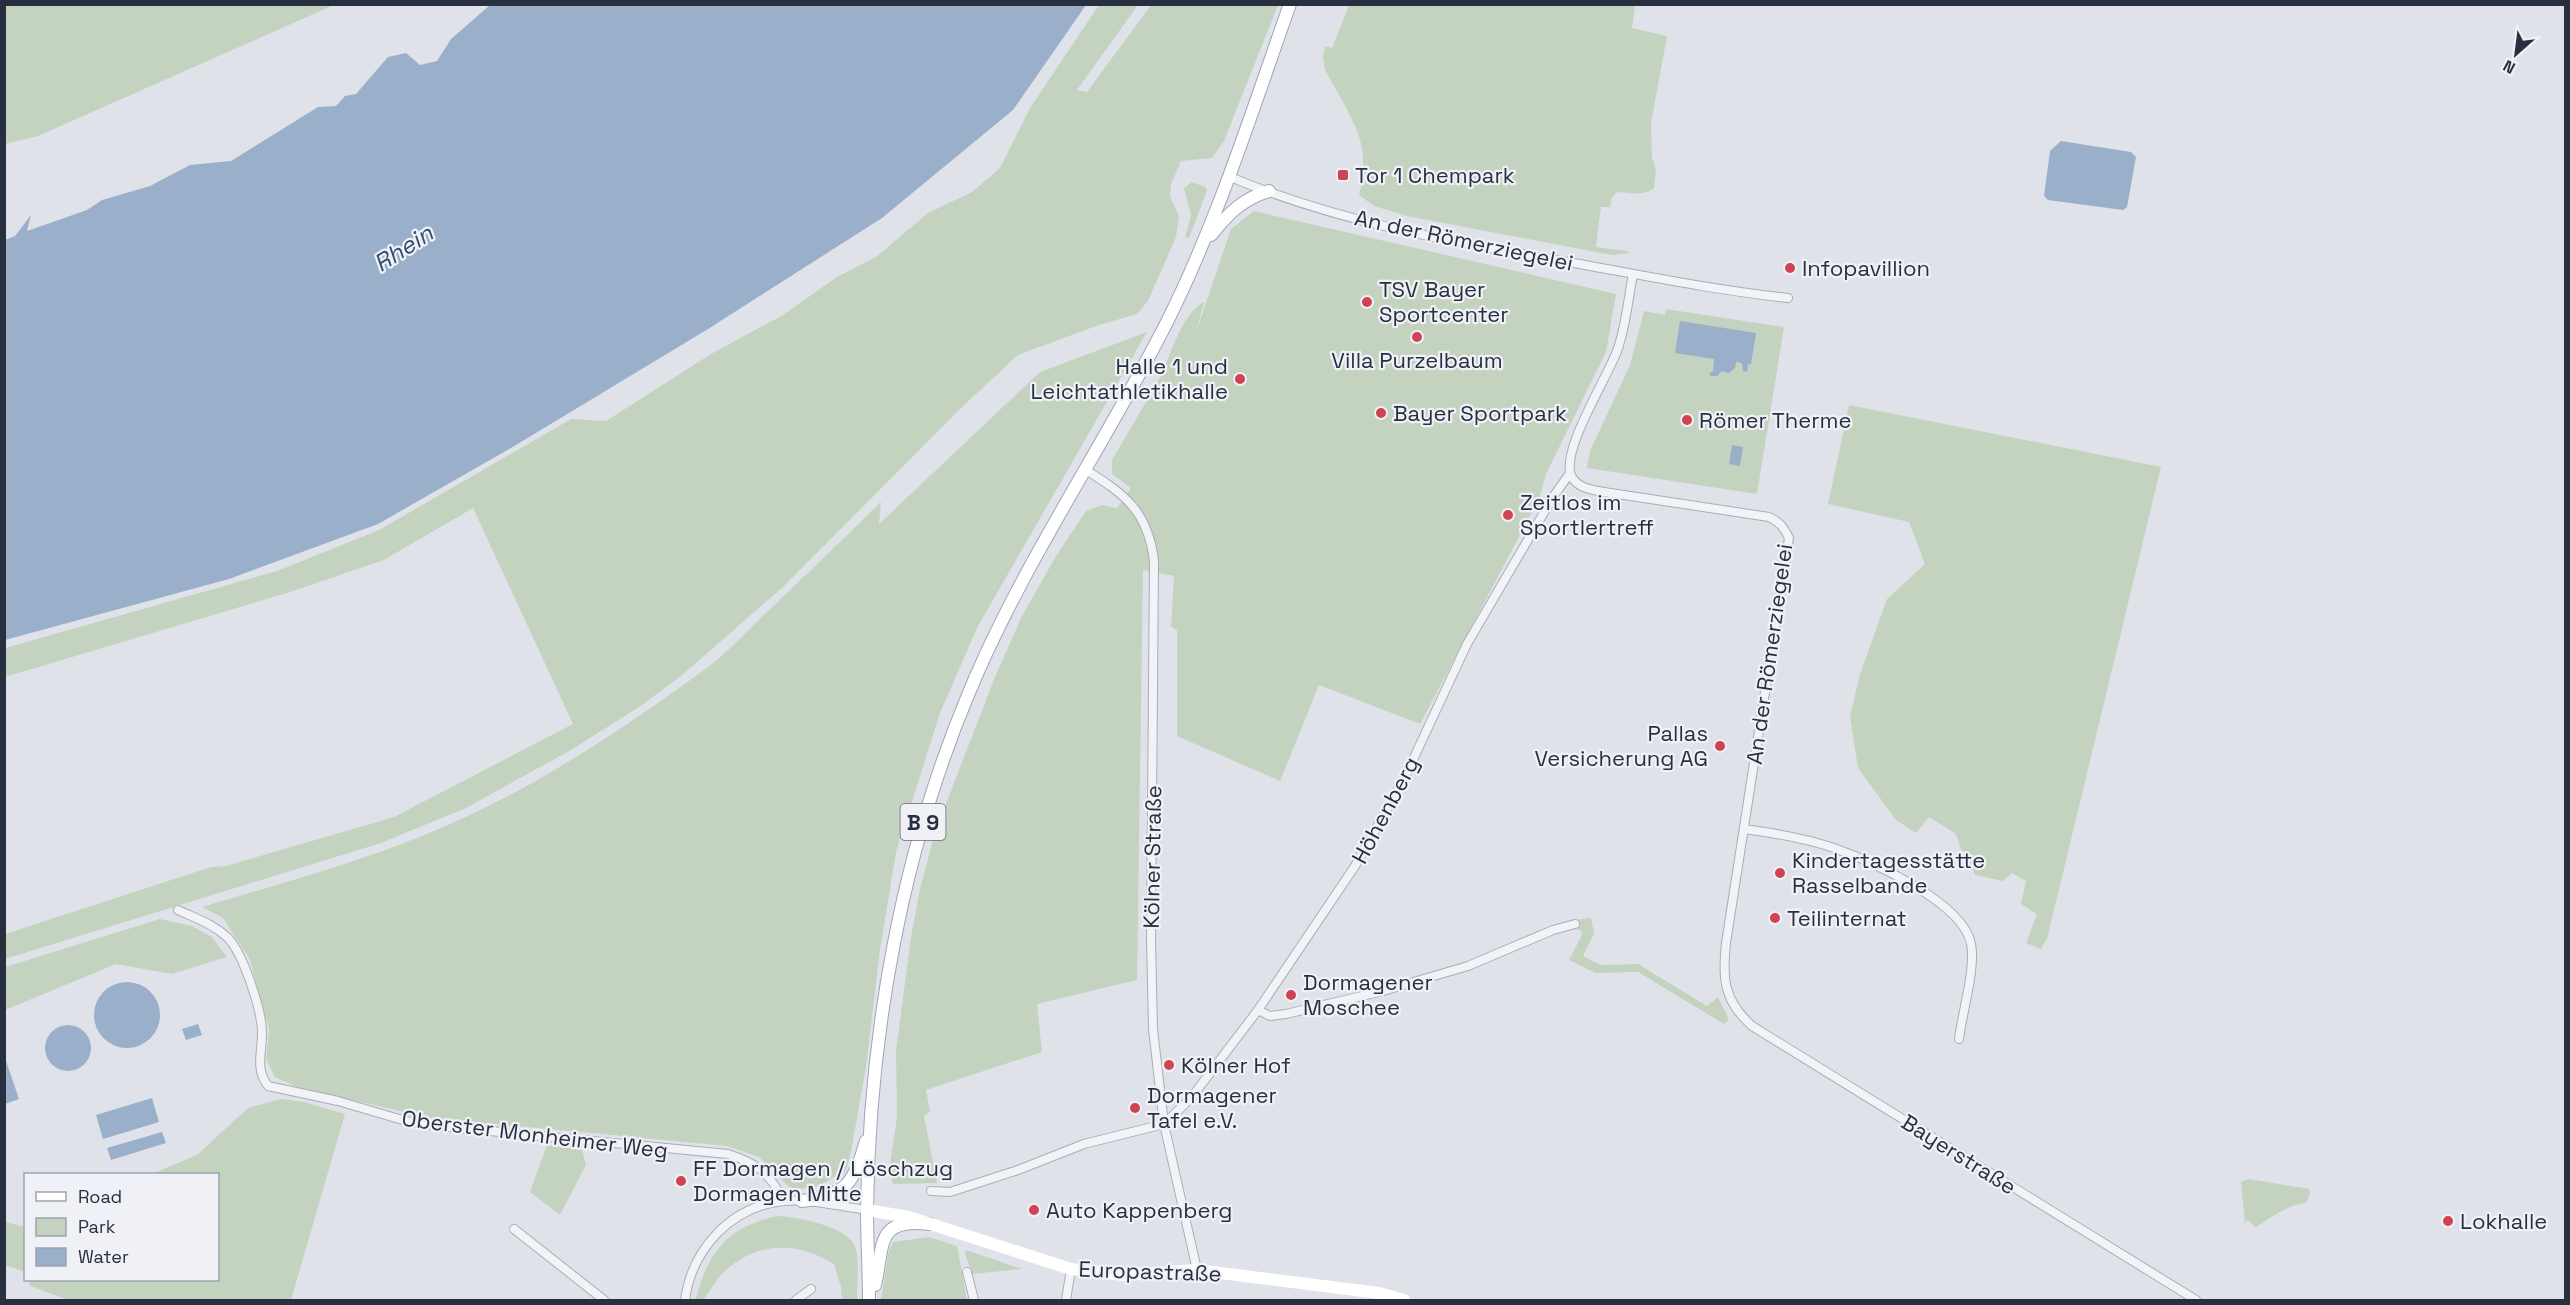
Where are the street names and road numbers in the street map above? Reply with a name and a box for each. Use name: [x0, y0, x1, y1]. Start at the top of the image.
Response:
street label: An der Römerziegelei: [1352, 203, 1576, 277]
street label: An der Römerziegelei: [1740, 542, 1798, 766]
street label: Höhenberg: [1345, 752, 1425, 868]
street label: Kölner Straße: [1137, 785, 1167, 929]
road number: B 9: [900, 804, 946, 840]
street label: Oberster Monheimer Weg: [400, 1104, 670, 1164]
street label: Bayerstraße: [1896, 1108, 2022, 1200]
street label: Europastraße: [1078, 1255, 1222, 1287]

